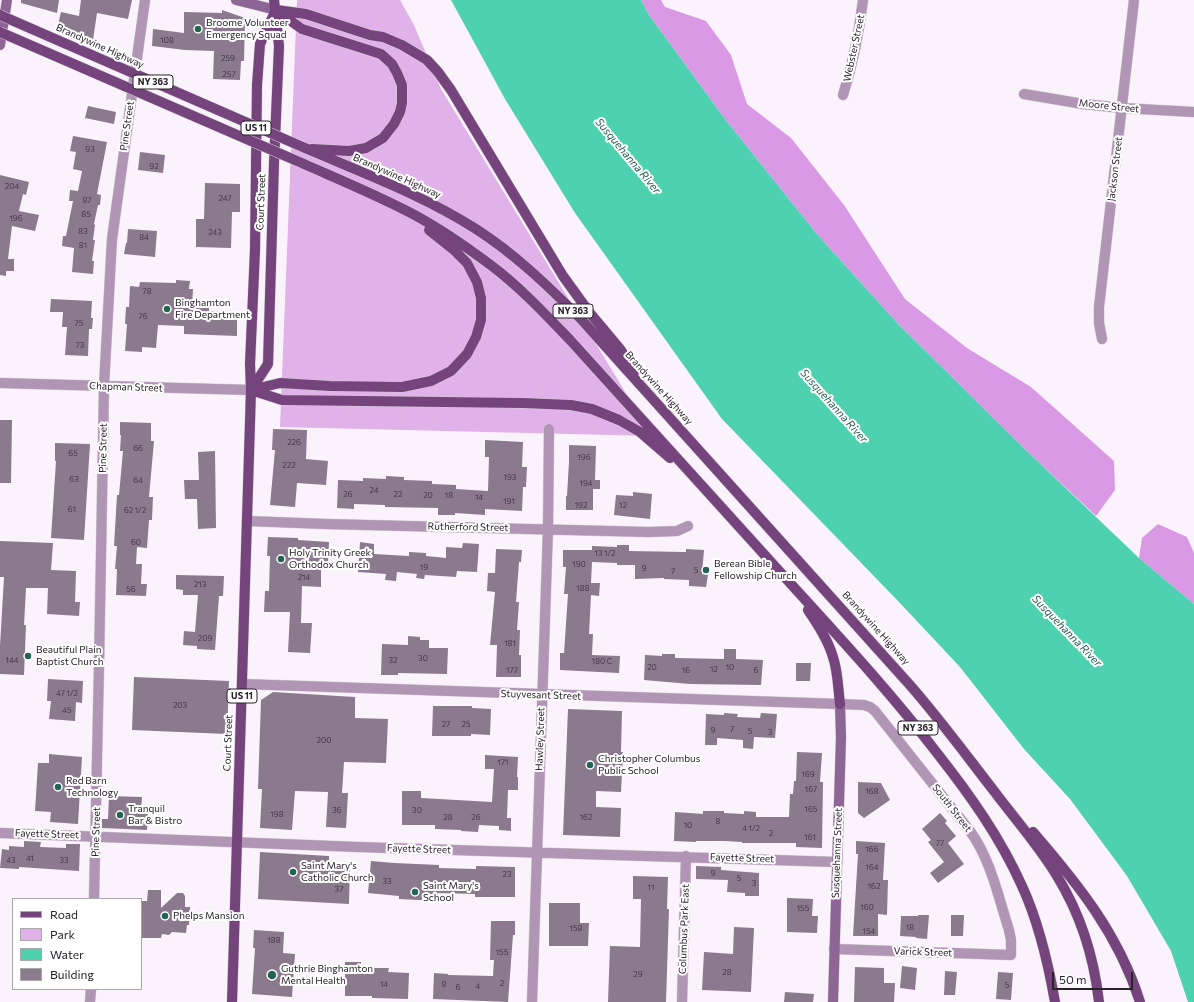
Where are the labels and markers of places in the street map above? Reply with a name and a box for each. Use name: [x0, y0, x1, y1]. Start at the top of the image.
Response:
place label: Broome Volunteer Emergency Squad: [206, 17, 289, 40]
marker: Broome Volunteer Emergency Squad: [193, 24, 203, 34]
place label: Binghamton Fire Department: [175, 297, 250, 320]
marker: Binghamton Fire Department: [162, 304, 172, 314]
place label: Holy Trinity Greek Orthodox Church: [289, 547, 371, 570]
marker: Holy Trinity Greek Orthodox Church: [276, 554, 286, 564]
place label: Berean Bible Fellowship Church: [714, 558, 797, 582]
marker: Berean Bible Fellowship Church: [701, 565, 711, 575]
place label: Beautiful Plain Baptist Church: [36, 644, 103, 668]
marker: Beautiful Plain Baptist Church: [23, 651, 33, 661]
place label: Christopher Columbus Public School: [598, 753, 700, 776]
marker: Christopher Columbus Public School: [585, 760, 595, 770]
place label: Red Barn Technology: [66, 775, 118, 798]
marker: Red Barn Technology: [53, 782, 63, 792]
place label: Tranquil Bar & Bistro: [128, 803, 182, 826]
marker: Tranquil Bar & Bistro: [115, 810, 125, 820]
place label: Saint Mary's Catholic Church: [301, 860, 374, 884]
marker: Saint Mary's Catholic Church: [288, 867, 298, 877]
place label: Saint Mary's School: [423, 880, 479, 904]
marker: Saint Mary's School: [410, 887, 420, 897]
place label: Phelps Mansion: [173, 910, 244, 922]
marker: Phelps Mansion: [160, 911, 170, 921]
place label: Guthrie Binghamton Mental Health: [281, 963, 373, 986]
marker: Guthrie Binghamton Mental Health: [266, 969, 278, 981]

